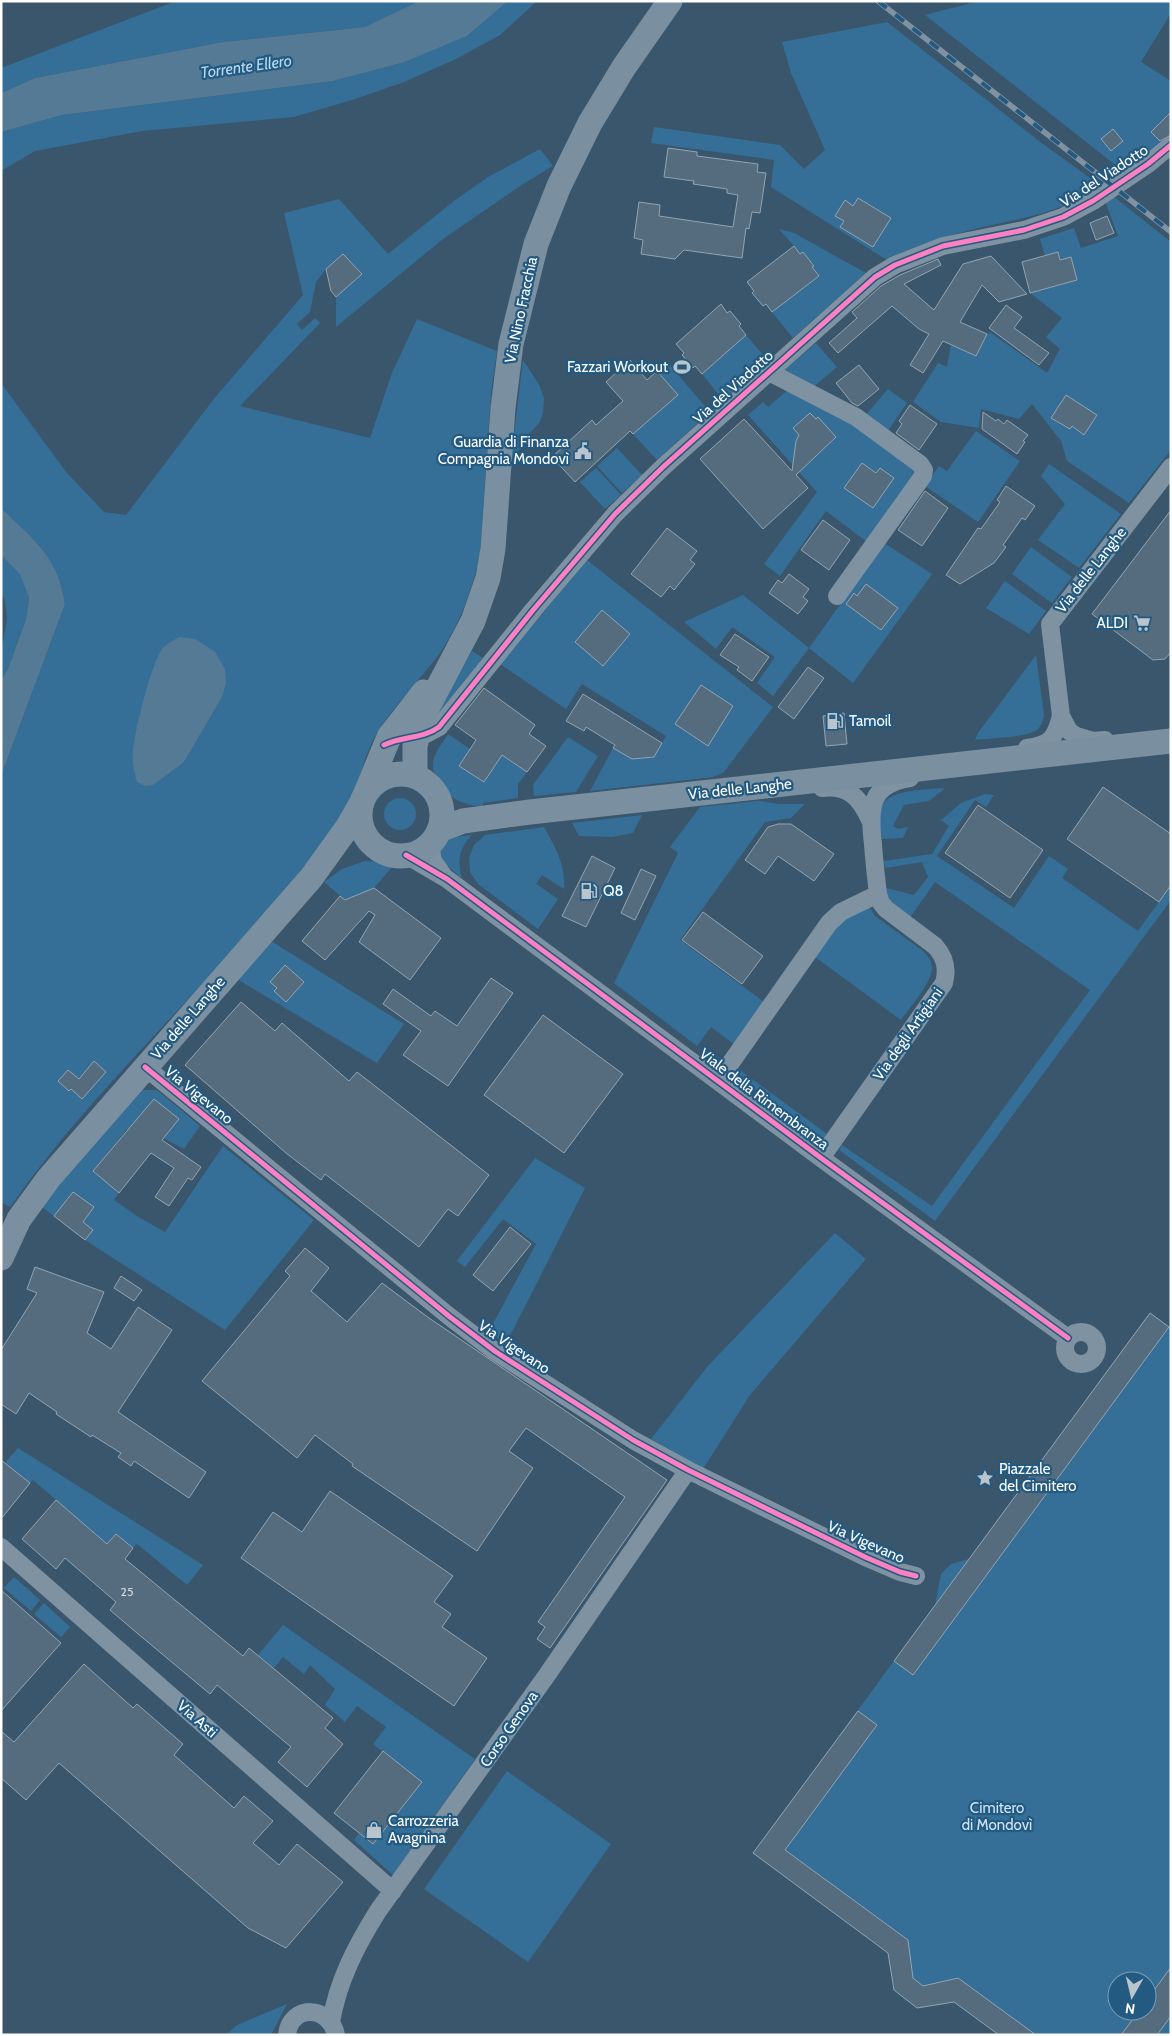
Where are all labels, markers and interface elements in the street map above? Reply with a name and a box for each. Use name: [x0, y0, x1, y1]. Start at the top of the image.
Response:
water label: Torrente Ellero: [199, 51, 293, 82]
street label: Via del Viadotto: [1057, 141, 1151, 211]
street label: Via Nino Fracchia: [501, 254, 541, 365]
street label: Via del Viadotto: [689, 346, 777, 428]
sports icon: Fazzari Workout: [672, 357, 692, 377]
place label: Fazzari Workout: [567, 358, 668, 376]
place label: Guardia di Finanza Compagnia Mondovì: [438, 433, 570, 468]
public building icon: Guardia di Finanza Compagnia Mondovì: [573, 441, 593, 461]
street label: Via delle Langhe: [1052, 523, 1130, 617]
supermarket icon: ALDI: [1132, 613, 1152, 633]
place label: ALDI: [1097, 614, 1128, 632]
fuel station icon: Tamoil: [825, 711, 845, 731]
place label: Tamoil: [849, 712, 892, 730]
street label: Via delle Langhe: [687, 775, 793, 803]
fuel station icon: Q8: [579, 881, 599, 901]
place label: Q8: [603, 882, 624, 900]
street label: Via delle Langhe: [147, 973, 229, 1063]
street label: Via degli Artigiani: [869, 984, 947, 1084]
street label: Viale della Rimembranza: [696, 1044, 833, 1154]
street label: Via Vigevano: [161, 1062, 237, 1128]
street label: Via Vigevano: [475, 1316, 553, 1378]
place label: Piazzale del Cimitero: [999, 1460, 1077, 1495]
place icon: Piazzale del Cimitero: [975, 1468, 995, 1488]
street label: Via Vigevano: [825, 1517, 907, 1567]
house number: 25: [121, 1584, 133, 1599]
street label: Corso Genova: [476, 1687, 542, 1770]
street label: Via Asti: [173, 1697, 221, 1741]
park label: Cimitero di Mondovì: [962, 1799, 1032, 1834]
place label: Carrozzeria Avagnina: [388, 1812, 459, 1847]
shop icon: Carrozzeria Avagnina: [364, 1820, 384, 1840]
north arrow: [1107, 1971, 1157, 2021]
text: N: [1124, 1999, 1136, 2018]

